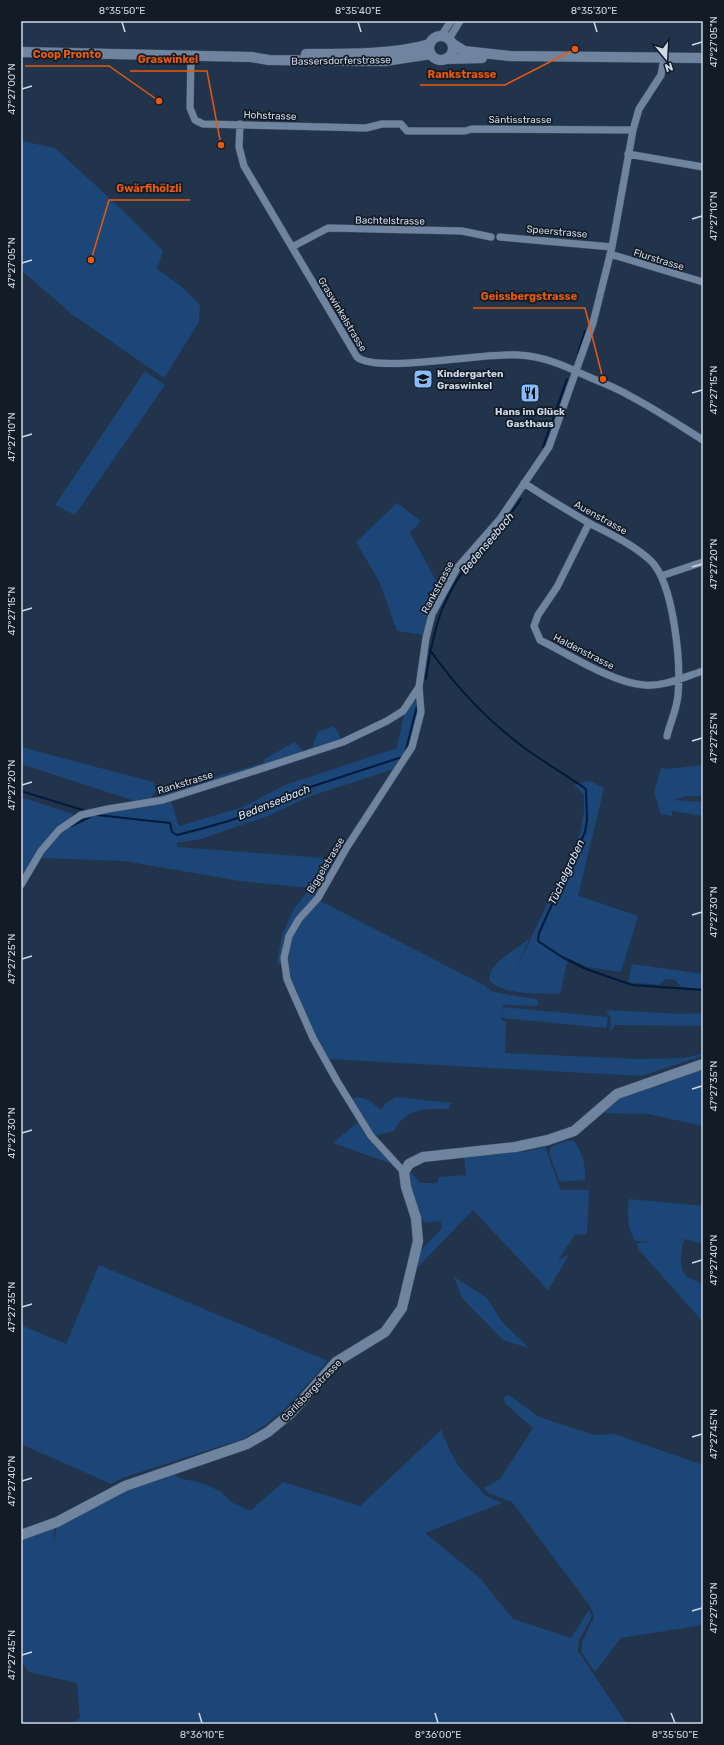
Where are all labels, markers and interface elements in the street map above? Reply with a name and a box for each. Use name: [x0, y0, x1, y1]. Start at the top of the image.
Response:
text: 8°35'50"E: [99, 5, 145, 17]
text: 8°35'40"E: [335, 5, 381, 17]
text: 8°35'30"E: [571, 5, 617, 17]
text: 47°27'05"N: [708, 16, 720, 68]
north arrow: [646, 38, 686, 78]
callout: Coop Pronto: [25, 43, 109, 66]
text: Coop Pronto: [33, 48, 101, 61]
callout: Graswinkel: [130, 48, 207, 71]
text: Graswinkel: [138, 53, 198, 66]
street label: Bassersdorferstrasse: [291, 54, 391, 68]
text: N: [663, 60, 675, 74]
callout: Rankstrasse: [420, 62, 505, 85]
text: 47°27'00"N: [6, 63, 18, 115]
text: Rankstrasse: [428, 68, 497, 81]
street label: Hohstrasse: [243, 109, 297, 123]
street label: Säntisstrasse: [488, 114, 552, 126]
callout: Gwärfihölzli: [109, 177, 190, 200]
text: Gwärfihölzli: [116, 182, 182, 195]
text: 47°27'10"N: [708, 191, 720, 241]
street label: Bachtelstrasse: [355, 214, 425, 228]
street label: Speerstrasse: [526, 223, 588, 241]
text: 47°27'05"N: [6, 237, 18, 289]
street label: Flurstrasse: [632, 247, 686, 273]
street label: Graswinkelstrasse: [315, 275, 369, 354]
callout: Geissbergstrasse: [473, 285, 585, 308]
text: Geissbergstrasse: [481, 290, 578, 303]
text: 47°27'15"N: [708, 365, 720, 415]
school or university icon: Kindergarten Graswinkel: [412, 368, 434, 390]
place label: Kindergarten Graswinkel: [437, 368, 503, 392]
restaurant icon: Hans im Glück Gasthaus: [519, 382, 541, 404]
place label: Hans im Glück Gasthaus: [495, 406, 565, 430]
text: 47°27'10"N: [6, 412, 18, 462]
street label: Auenstrasse: [572, 498, 629, 537]
water label: Bedenseebach: [458, 510, 517, 577]
text: 47°27'20"N: [708, 538, 720, 590]
street label: Rankstrasse: [419, 559, 457, 616]
text: 47°27'15"N: [6, 586, 18, 636]
street label: Haldenstrasse: [551, 631, 616, 673]
text: 47°27'25"N: [708, 713, 720, 763]
text: 47°27'20"N: [6, 759, 18, 811]
street label: Rankstrasse: [156, 769, 215, 797]
water label: Bedenseebach: [236, 782, 312, 823]
street label: Biggelstrasse: [304, 835, 347, 896]
water label: Tüchelgraben: [546, 837, 587, 907]
text: 47°27'30"N: [708, 886, 720, 938]
text: 47°27'25"N: [6, 934, 18, 984]
text: 47°27'35"N: [708, 1061, 720, 1111]
text: 47°27'30"N: [6, 1107, 18, 1159]
text: 47°27'40"N: [708, 1234, 720, 1285]
text: 47°27'35"N: [6, 1282, 18, 1332]
street label: Gerlisbergstrasse: [279, 1357, 345, 1424]
text: 47°27'45"N: [708, 1409, 720, 1459]
text: 47°27'40"N: [6, 1455, 18, 1506]
text: 47°27'50"N: [708, 1582, 720, 1634]
text: 47°27'45"N: [6, 1630, 18, 1680]
text: 8°36'10"E: [180, 1729, 224, 1741]
text: 8°36'00"E: [415, 1729, 461, 1741]
text: 8°35'50"E: [652, 1729, 698, 1741]

